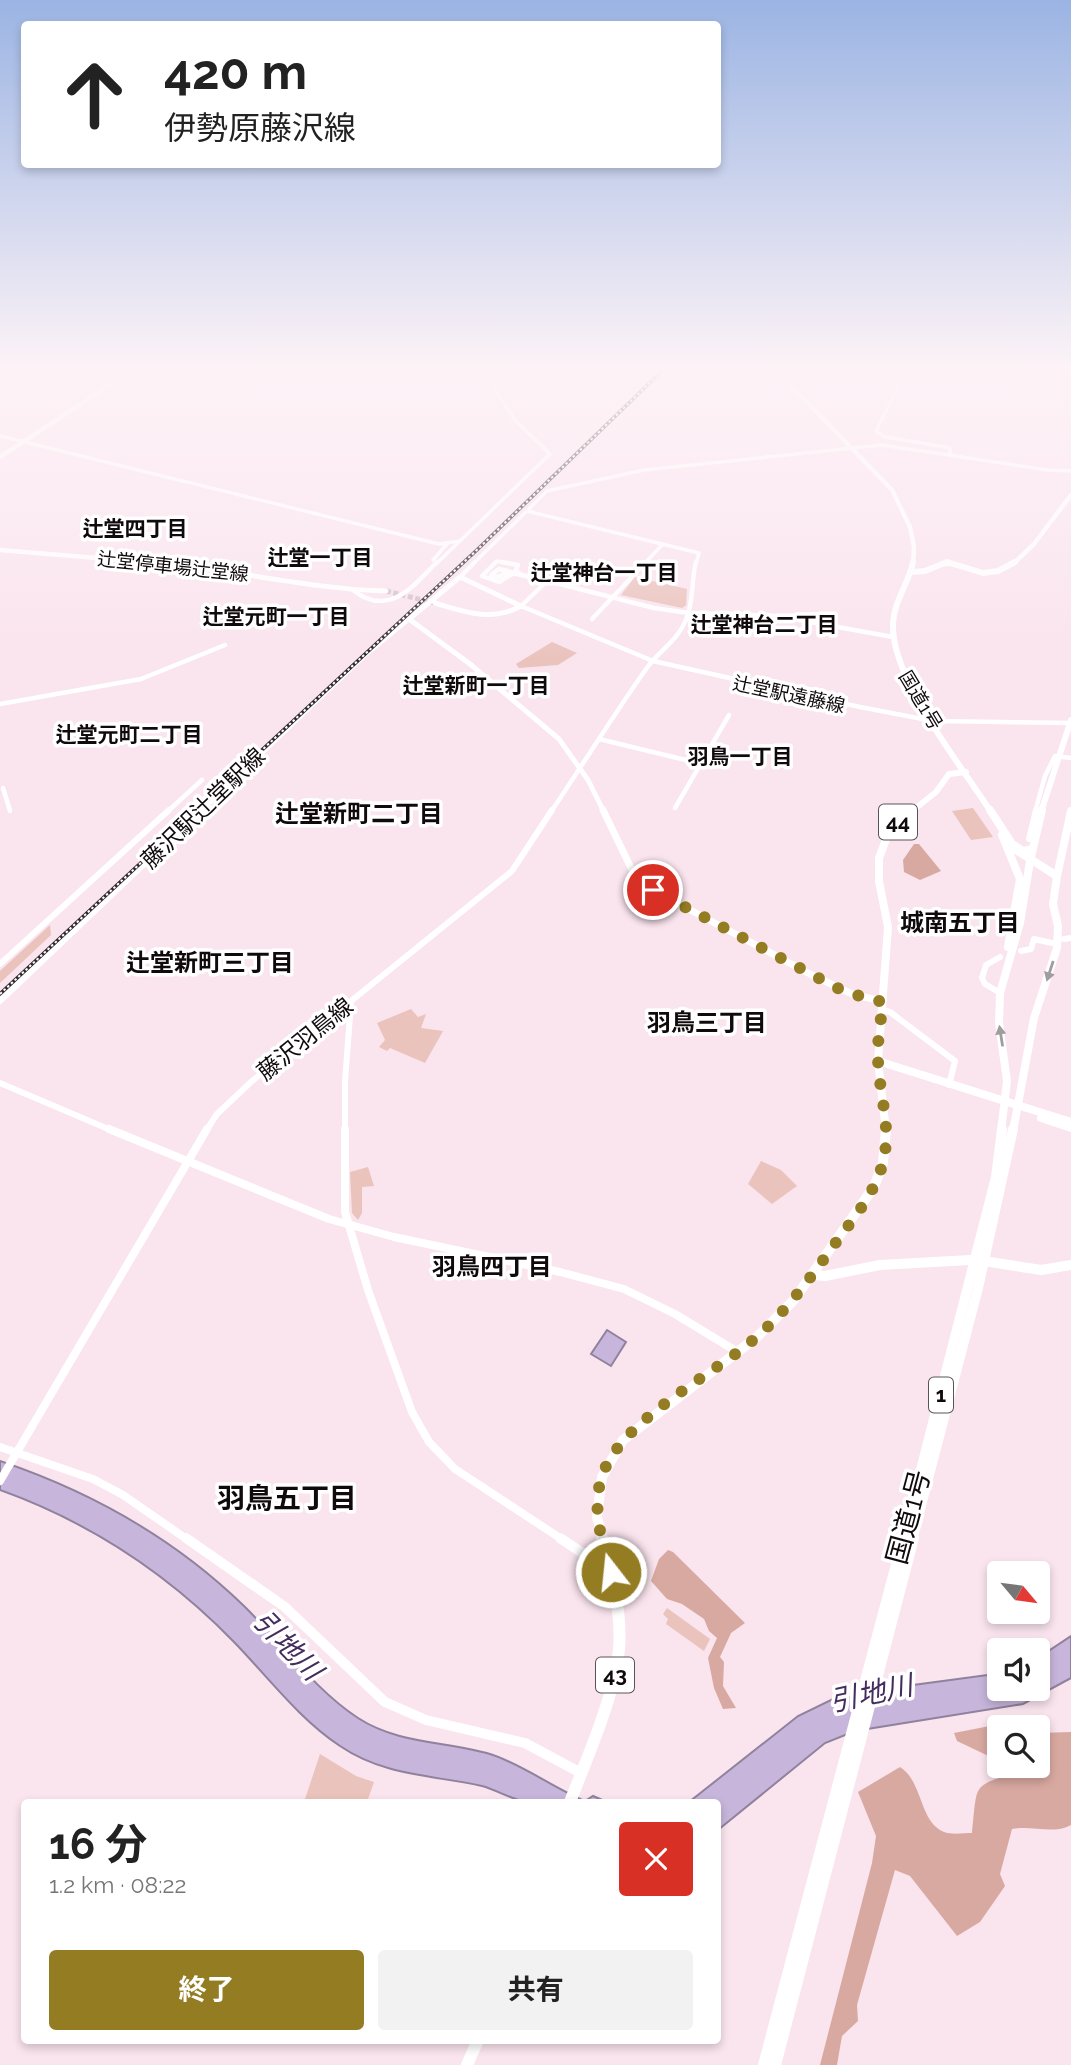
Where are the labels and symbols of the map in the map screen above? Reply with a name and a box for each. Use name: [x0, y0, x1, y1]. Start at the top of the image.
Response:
district label: 辻堂四丁目: [83, 516, 188, 541]
district label: 辻堂一丁目: [268, 545, 373, 570]
street label: 辻堂停車場辻堂線: [96, 547, 250, 585]
district label: 辻堂神台一丁目: [531, 560, 678, 585]
district label: 辻堂元町一丁目: [203, 604, 350, 629]
district label: 辻堂神台二丁目: [691, 612, 838, 637]
street label: 国道1号: [895, 666, 947, 734]
street label: 辻堂駅遠藤線: [731, 671, 847, 717]
district label: 辻堂新町一丁目: [403, 673, 550, 698]
district label: 辻堂元町二丁目: [56, 722, 203, 747]
street label: 藤沢駅辻堂駅線: [135, 742, 270, 873]
district label: 羽鳥一丁目: [688, 744, 793, 769]
district label: 辻堂新町二丁目: [275, 799, 443, 828]
road number: 44: [879, 804, 917, 840]
pin: [623, 860, 683, 920]
district label: 城南五丁目: [900, 908, 1020, 937]
district label: 辻堂新町三丁目: [126, 948, 294, 977]
one-way arrow: [1044, 960, 1055, 981]
street label: 藤沢羽鳥線: [252, 992, 358, 1085]
district label: 羽鳥三丁目: [647, 1008, 767, 1037]
one-way arrow: [995, 1025, 1006, 1047]
district label: 羽鳥四丁目: [432, 1252, 552, 1281]
road number: 1: [929, 1378, 953, 1412]
street label: 国道1号: [880, 1466, 937, 1568]
district label: 羽鳥五丁目: [217, 1482, 357, 1515]
position arrow: [574, 1535, 648, 1609]
north arrow: [987, 1561, 1050, 1624]
water label: 引地川: [247, 1604, 331, 1689]
road number: 43: [596, 1658, 634, 1692]
water label: 引地川: [827, 1668, 919, 1718]

